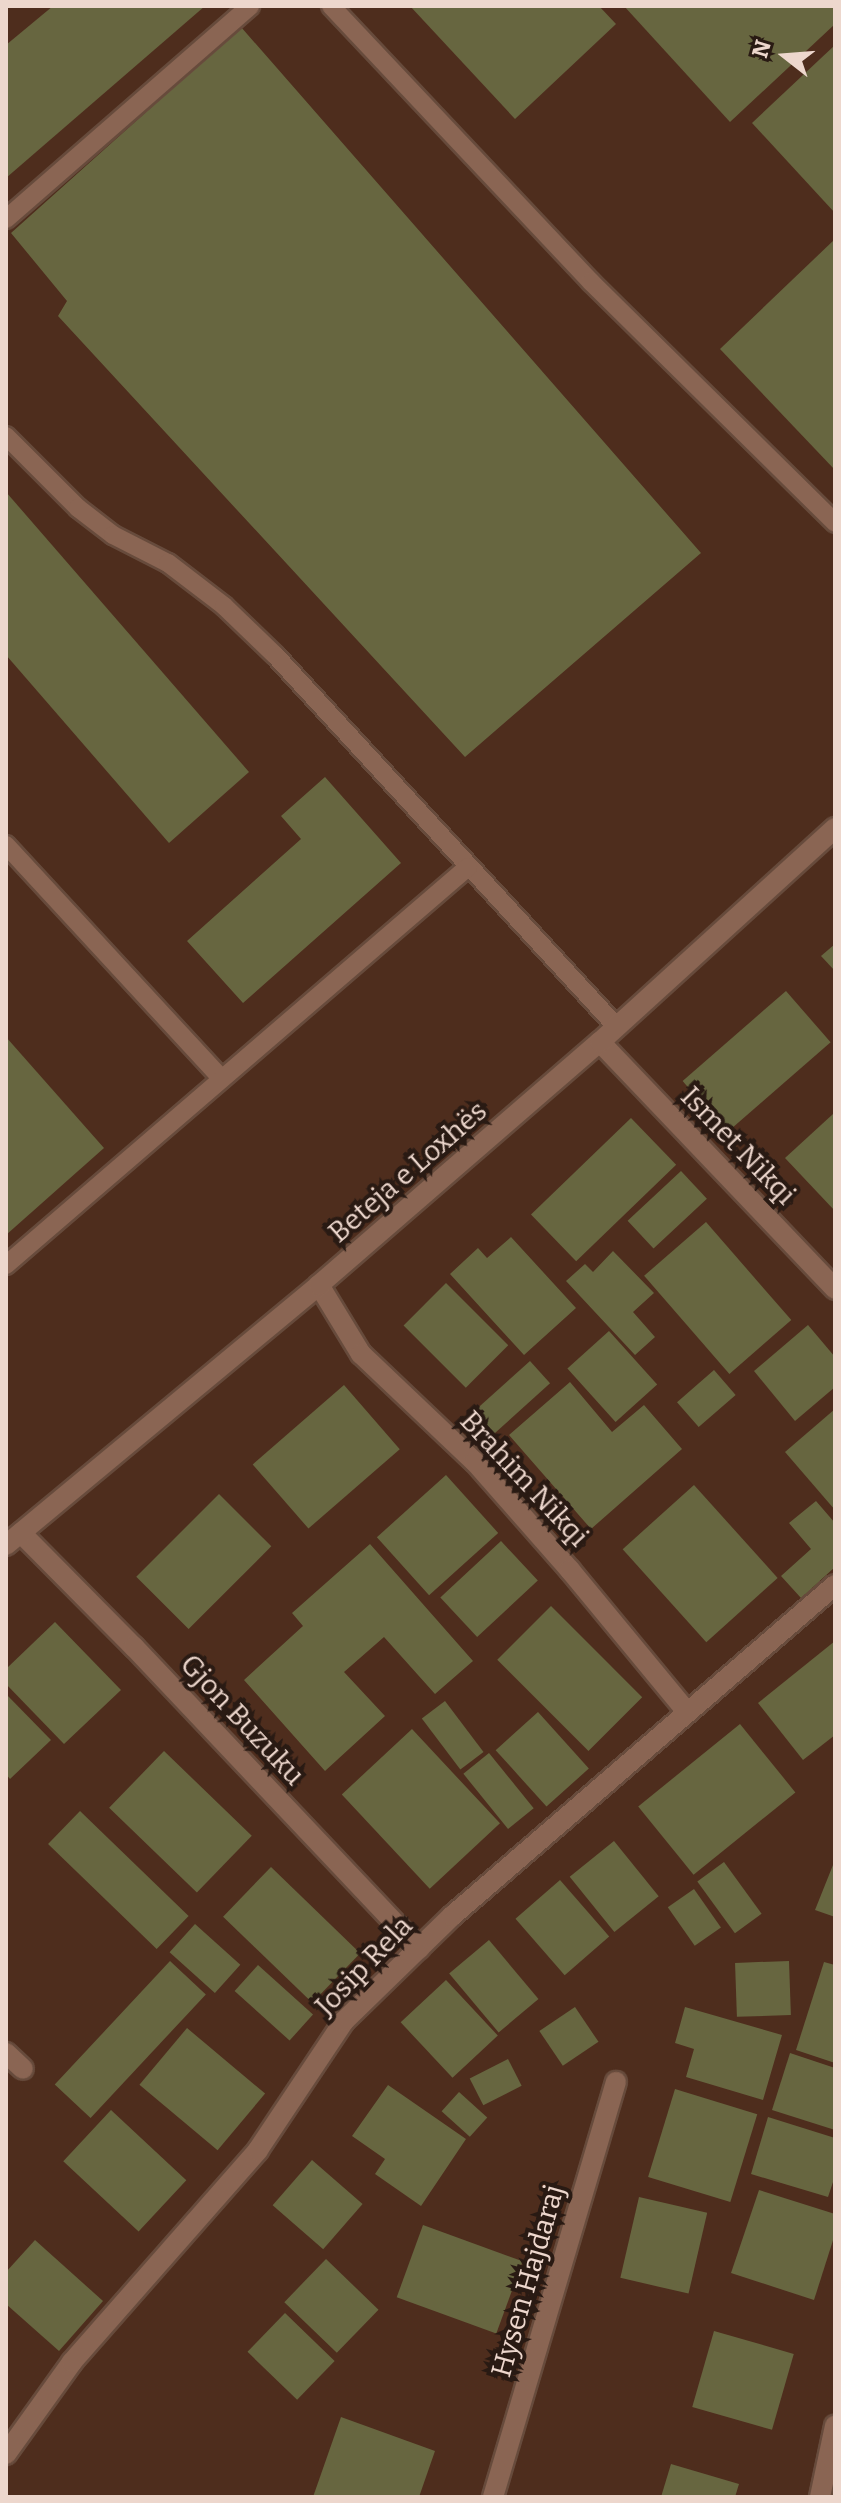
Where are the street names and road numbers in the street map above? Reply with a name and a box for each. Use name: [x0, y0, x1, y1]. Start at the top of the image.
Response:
street label: Ismet Nikqi: [674, 1080, 802, 1212]
street label: Beteja e Loxhës: [322, 1094, 494, 1250]
street label: Brahim Nikqi: [453, 1404, 595, 1554]
street label: Gjon Buzuku: [173, 1648, 311, 1792]
street label: Josip Rela: [308, 1909, 420, 2023]
street label: Hysen Hajdaraj: [485, 2181, 571, 2381]

